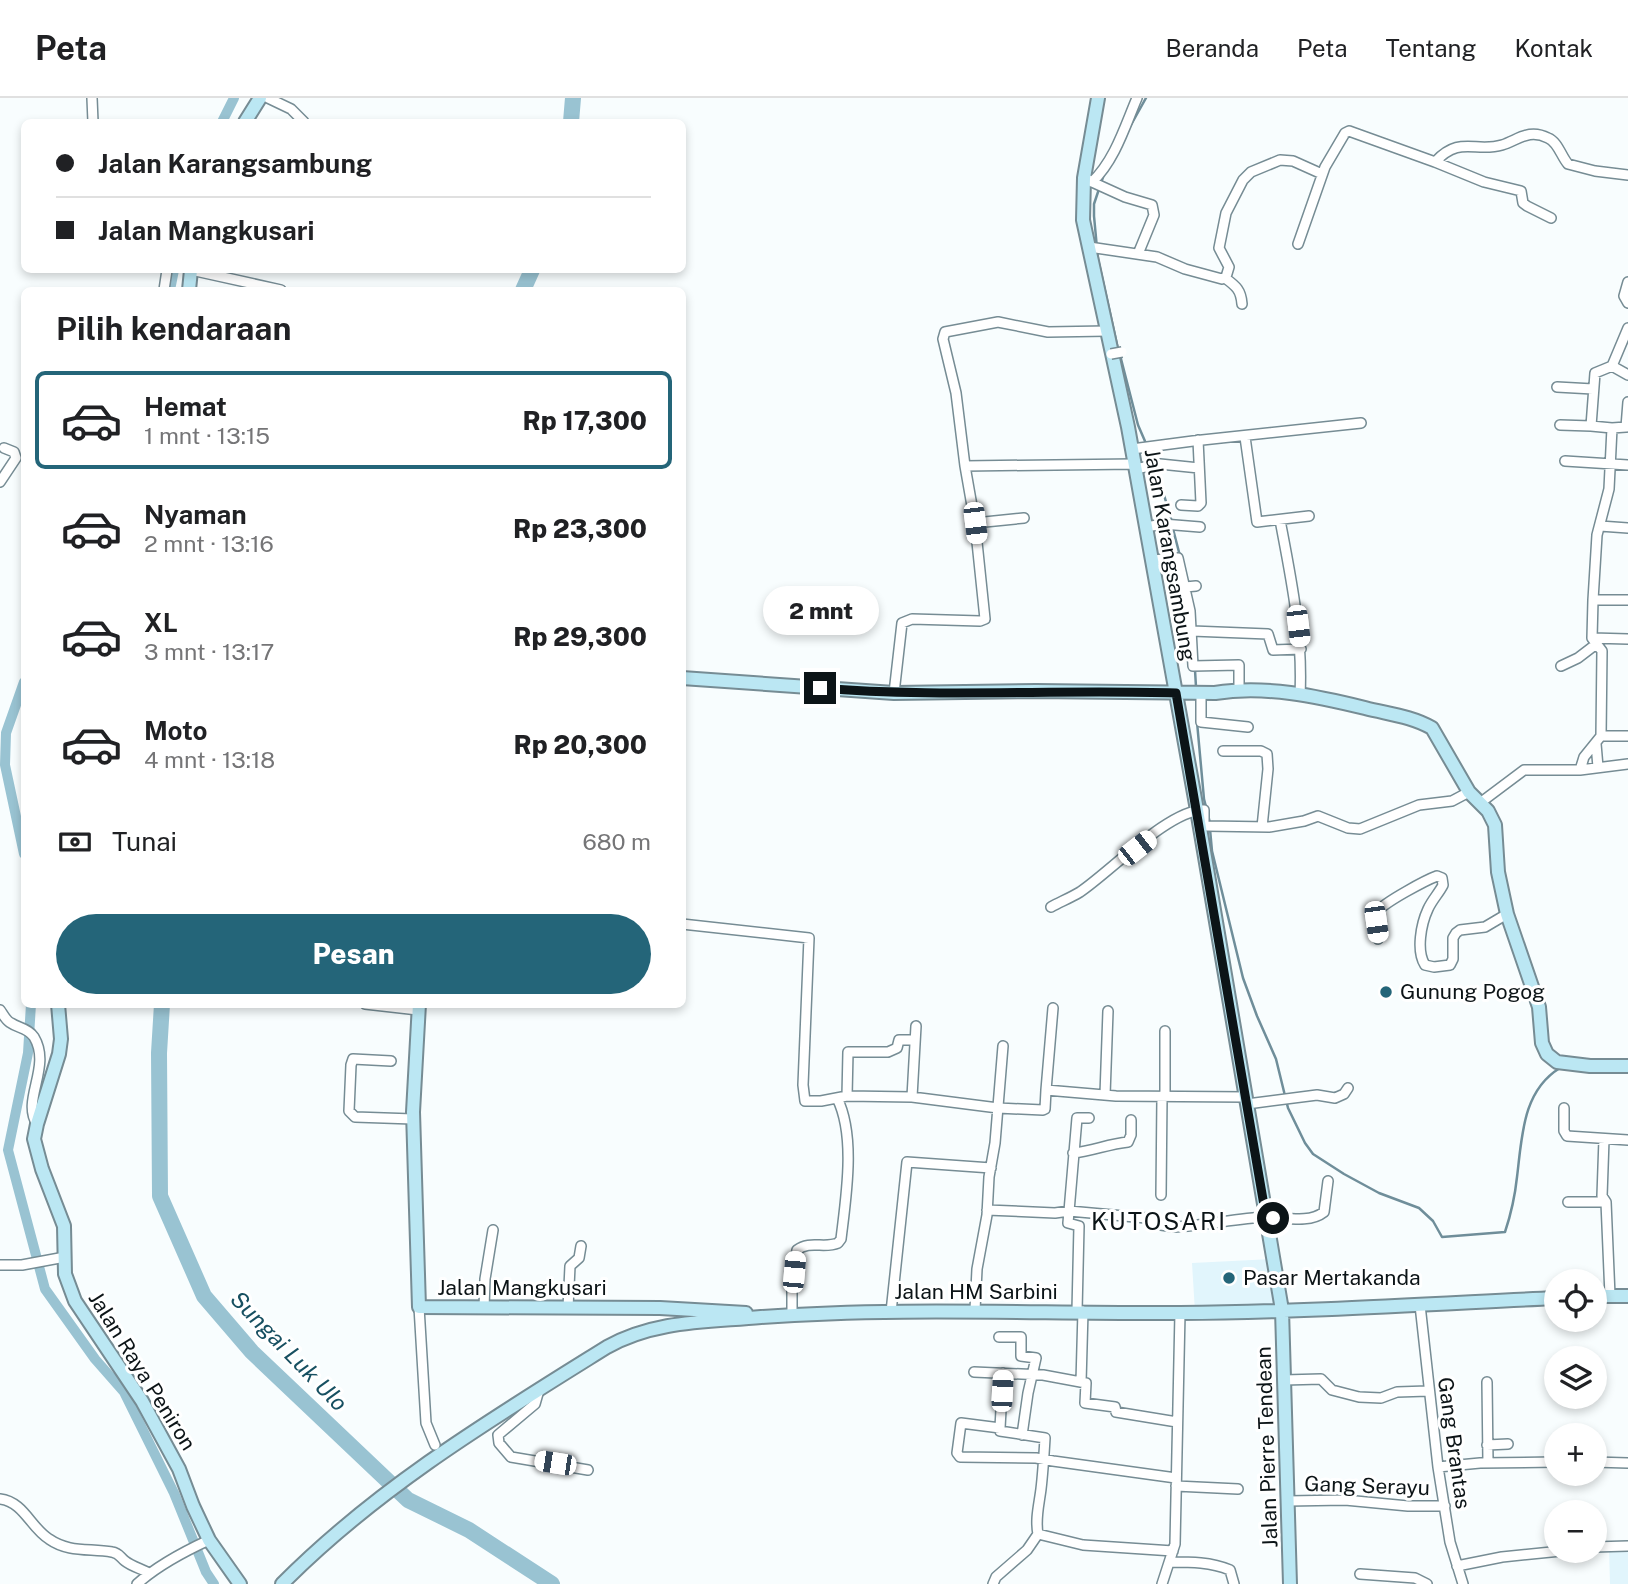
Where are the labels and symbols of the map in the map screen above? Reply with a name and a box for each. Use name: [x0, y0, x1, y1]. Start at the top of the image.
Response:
street label: Jalan Karangsambung: [1139, 447, 1201, 663]
car: [963, 501, 988, 545]
callout: 2 mnt: [762, 587, 878, 636]
car: [1286, 604, 1311, 648]
route end: [804, 672, 836, 704]
car: [1114, 827, 1161, 869]
car: [1363, 900, 1390, 944]
place label: Gunung Pogog: [1400, 979, 1545, 1004]
marker: Gunung Pogog: [1378, 984, 1394, 1000]
route start: [1257, 1202, 1289, 1234]
district label: KUTOSARI: [1091, 1207, 1227, 1235]
car: [782, 1250, 807, 1294]
place label: Pasar Mertakanda: [1243, 1265, 1421, 1290]
marker: Pasar Mertakanda: [1221, 1270, 1237, 1286]
street label: Jalan Mangkusari: [437, 1275, 607, 1300]
street label: Jalan HM Sarbini: [894, 1279, 1058, 1304]
water label: Sungai Luk Ulo: [225, 1285, 353, 1416]
street label: Jalan Raya Peniron: [83, 1287, 201, 1455]
street label: Jalan Pierre Tendean: [1250, 1346, 1283, 1548]
car: [991, 1369, 1014, 1413]
street label: Gang Brantas: [1433, 1375, 1476, 1510]
car: [533, 1449, 578, 1477]
street label: Gang Serayu: [1304, 1471, 1430, 1500]

